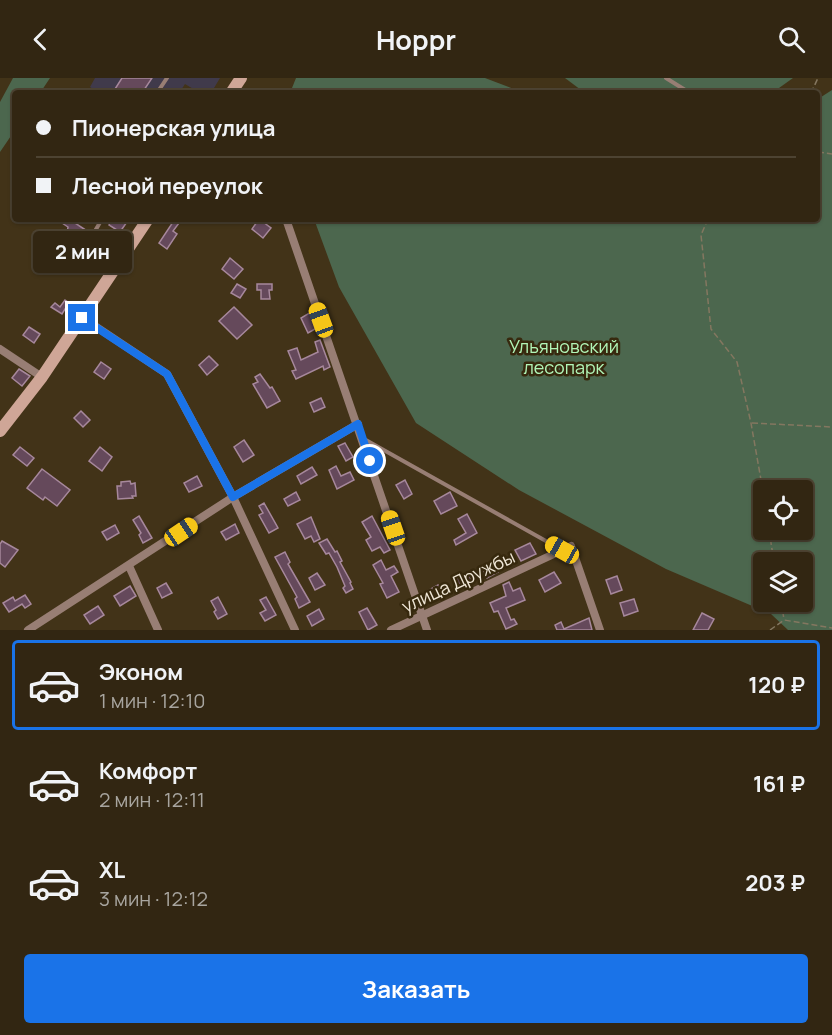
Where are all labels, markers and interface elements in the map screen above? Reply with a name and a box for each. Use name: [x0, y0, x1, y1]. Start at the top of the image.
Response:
text: Hoppr: [376, 21, 456, 58]
icon: back: [24, 23, 57, 56]
icon: search: [775, 23, 808, 56]
text: Пионерская улица: [72, 113, 275, 143]
text: Лесной переулок: [72, 171, 263, 201]
callout: 2 мин: [32, 231, 132, 273]
text: 2 мин: [55, 238, 110, 265]
car: [306, 300, 336, 340]
route end: [68, 304, 95, 331]
park label: Ульяновский лесопарк: [509, 334, 619, 379]
route start: [356, 447, 383, 474]
map controls: [753, 480, 813, 612]
button: locate: [753, 480, 813, 540]
car: [379, 508, 407, 548]
car: [161, 514, 201, 550]
car: [542, 533, 582, 567]
street label: улица Дружбы: [397, 544, 519, 618]
button: layers: [753, 552, 813, 612]
text: Эконом: [99, 657, 183, 687]
icon: car: [27, 658, 81, 712]
text: 120 ₽: [748, 670, 805, 700]
text: 1 мин · 12:10: [99, 687, 206, 714]
text: Комфорт: [99, 756, 197, 786]
icon: car: [27, 757, 81, 811]
text: 161 ₽: [753, 769, 805, 799]
text: 2 мин · 12:11: [99, 786, 205, 813]
text: XL: [99, 855, 125, 885]
icon: car: [27, 856, 81, 910]
text: 203 ₽: [745, 868, 805, 898]
text: 3 мин · 12:12: [99, 885, 208, 912]
button: Заказать: [24, 954, 808, 1023]

